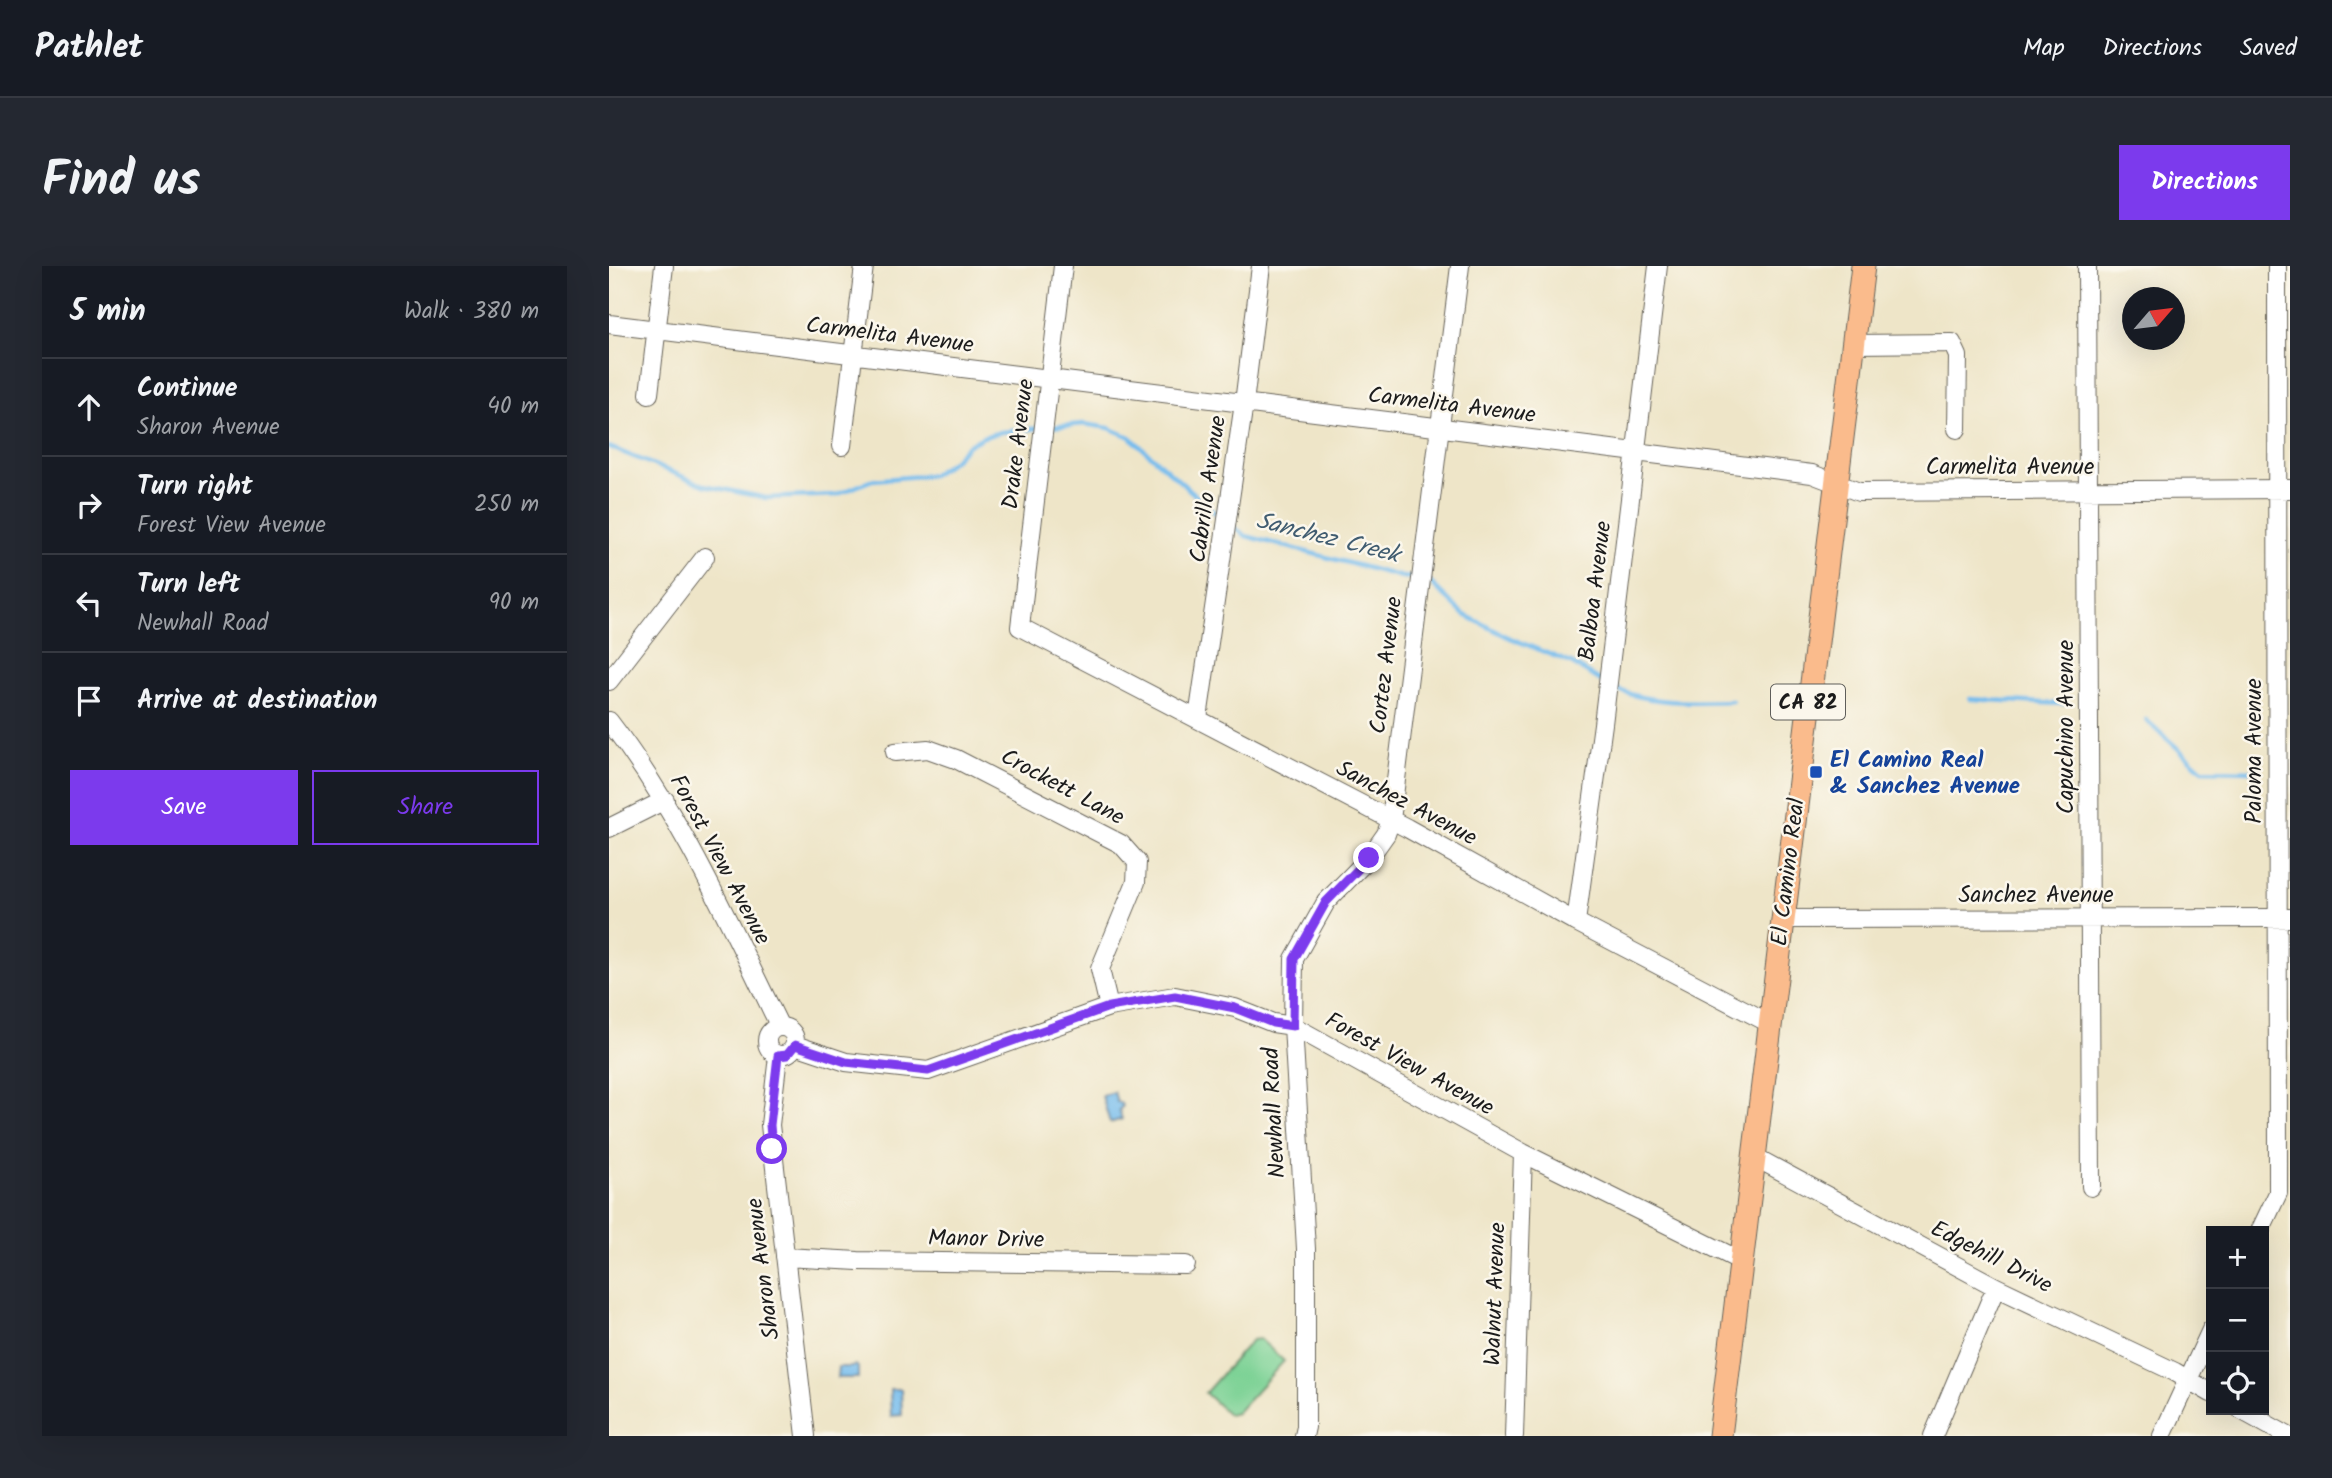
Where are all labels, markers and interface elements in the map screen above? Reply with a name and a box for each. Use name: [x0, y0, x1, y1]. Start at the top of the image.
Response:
text: Pathlet: [35, 22, 143, 75]
text: Map: [2023, 29, 2065, 68]
text: Directions: [2103, 29, 2202, 68]
text: Saved: [2240, 29, 2297, 68]
text: Find us: [42, 143, 200, 221]
button: Directions: [2119, 145, 2290, 220]
north arrow: [2122, 287, 2185, 350]
text: 5 min: [70, 288, 146, 336]
text: Walk · 380 m: [404, 294, 539, 330]
street label: Carmelita Avenue: [804, 308, 976, 364]
text: Continue: [137, 368, 238, 410]
street label: Drake Avenue: [993, 377, 1045, 512]
street label: Carmelita Avenue: [1366, 378, 1538, 434]
icon: ahead: [70, 388, 108, 426]
text: 40 m: [487, 389, 539, 425]
text: Sharon Avenue: [137, 410, 280, 446]
street label: Cabrillo Avenue: [1181, 413, 1237, 565]
street label: Carmelita Avenue: [1926, 450, 2094, 486]
text: Turn right: [137, 466, 253, 508]
icon: right: [70, 486, 108, 524]
text: 250 m: [474, 487, 539, 523]
water label: Sanchez Creek: [1252, 502, 1407, 576]
text: Forest View Avenue: [137, 508, 326, 544]
street label: Balboa Avenue: [1570, 519, 1622, 664]
text: Turn left: [137, 564, 240, 606]
icon: left: [70, 584, 108, 622]
text: 90 m: [489, 585, 539, 621]
street label: Cortez Avenue: [1361, 595, 1413, 736]
text: Newhall Road: [137, 606, 268, 642]
street label: Capuchino Avenue: [2049, 640, 2085, 814]
street label: Paloma Avenue: [2237, 678, 2273, 824]
text: Arrive at destination: [137, 680, 377, 722]
icon: arrive: [70, 682, 108, 720]
road number: CA 82: [1771, 684, 1845, 719]
street label: Crockett Lane: [993, 740, 1131, 836]
place label: El Camino Real & Sanchez Avenue: [1830, 743, 2020, 805]
street label: Sanchez Avenue: [1329, 751, 1483, 856]
marker: El Camino Real & Sanchez Avenue: [1808, 764, 1824, 780]
street label: Forest View Avenue: [659, 768, 779, 952]
button: Save: [70, 770, 298, 845]
button: Share: [312, 770, 539, 845]
street label: El Camino Real: [1762, 796, 1816, 948]
route end: [1353, 842, 1384, 873]
street label: Sanchez Avenue: [1958, 878, 2114, 914]
street label: Forest View Avenue: [1318, 1003, 1500, 1126]
street label: Newhall Road: [1254, 1046, 1296, 1179]
route start: [756, 1133, 787, 1164]
street label: Sharon Avenue: [737, 1196, 791, 1342]
street label: Edgehill Drive: [1924, 1212, 2058, 1304]
street label: Manor Drive: [927, 1221, 1044, 1259]
street label: Walnut Avenue: [1476, 1222, 1516, 1366]
map controls: [2206, 1226, 2269, 1415]
button: +: [2206, 1226, 2269, 1289]
button: −: [2206, 1289, 2269, 1352]
button: locate: [2206, 1352, 2269, 1415]

